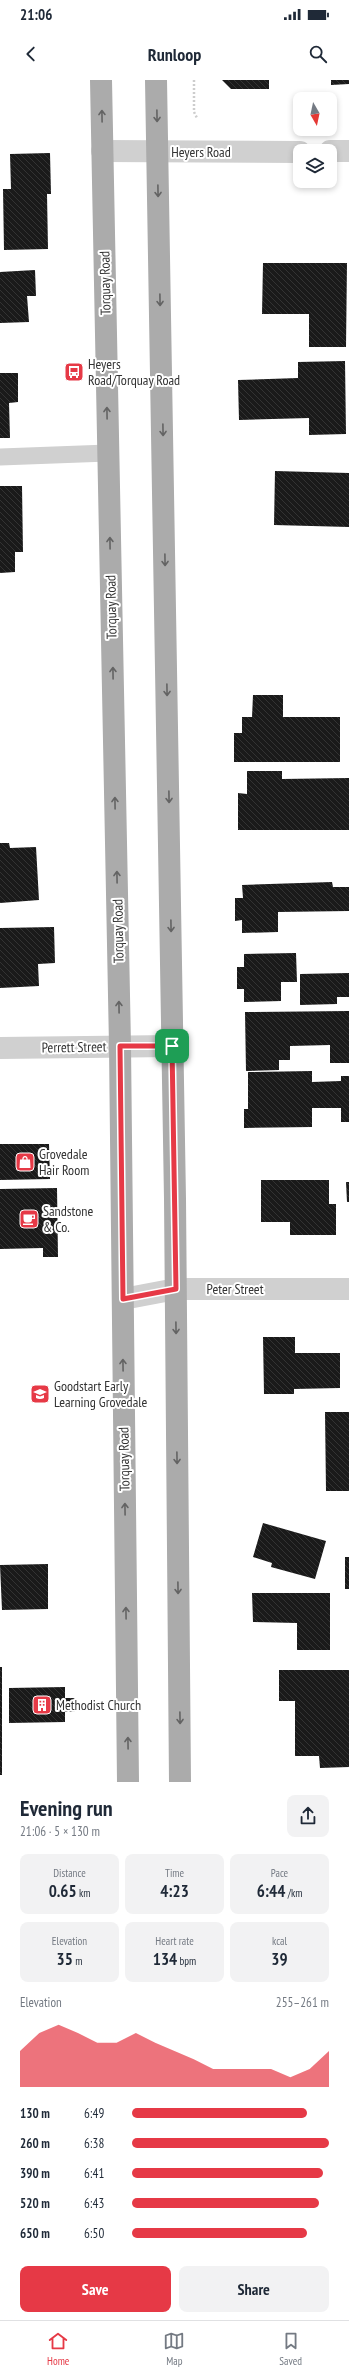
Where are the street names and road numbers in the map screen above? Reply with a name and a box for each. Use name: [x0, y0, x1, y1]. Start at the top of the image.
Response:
street label: Heyers Road: [171, 143, 231, 161]
street label: Torquay Road: [95, 251, 115, 315]
street label: Torquay Road: [101, 575, 121, 639]
street label: Torquay Road: [108, 899, 128, 963]
street label: Perrett Street: [41, 1037, 107, 1057]
street label: Peter Street: [207, 1280, 264, 1298]
street label: Torquay Road: [114, 1427, 134, 1491]

